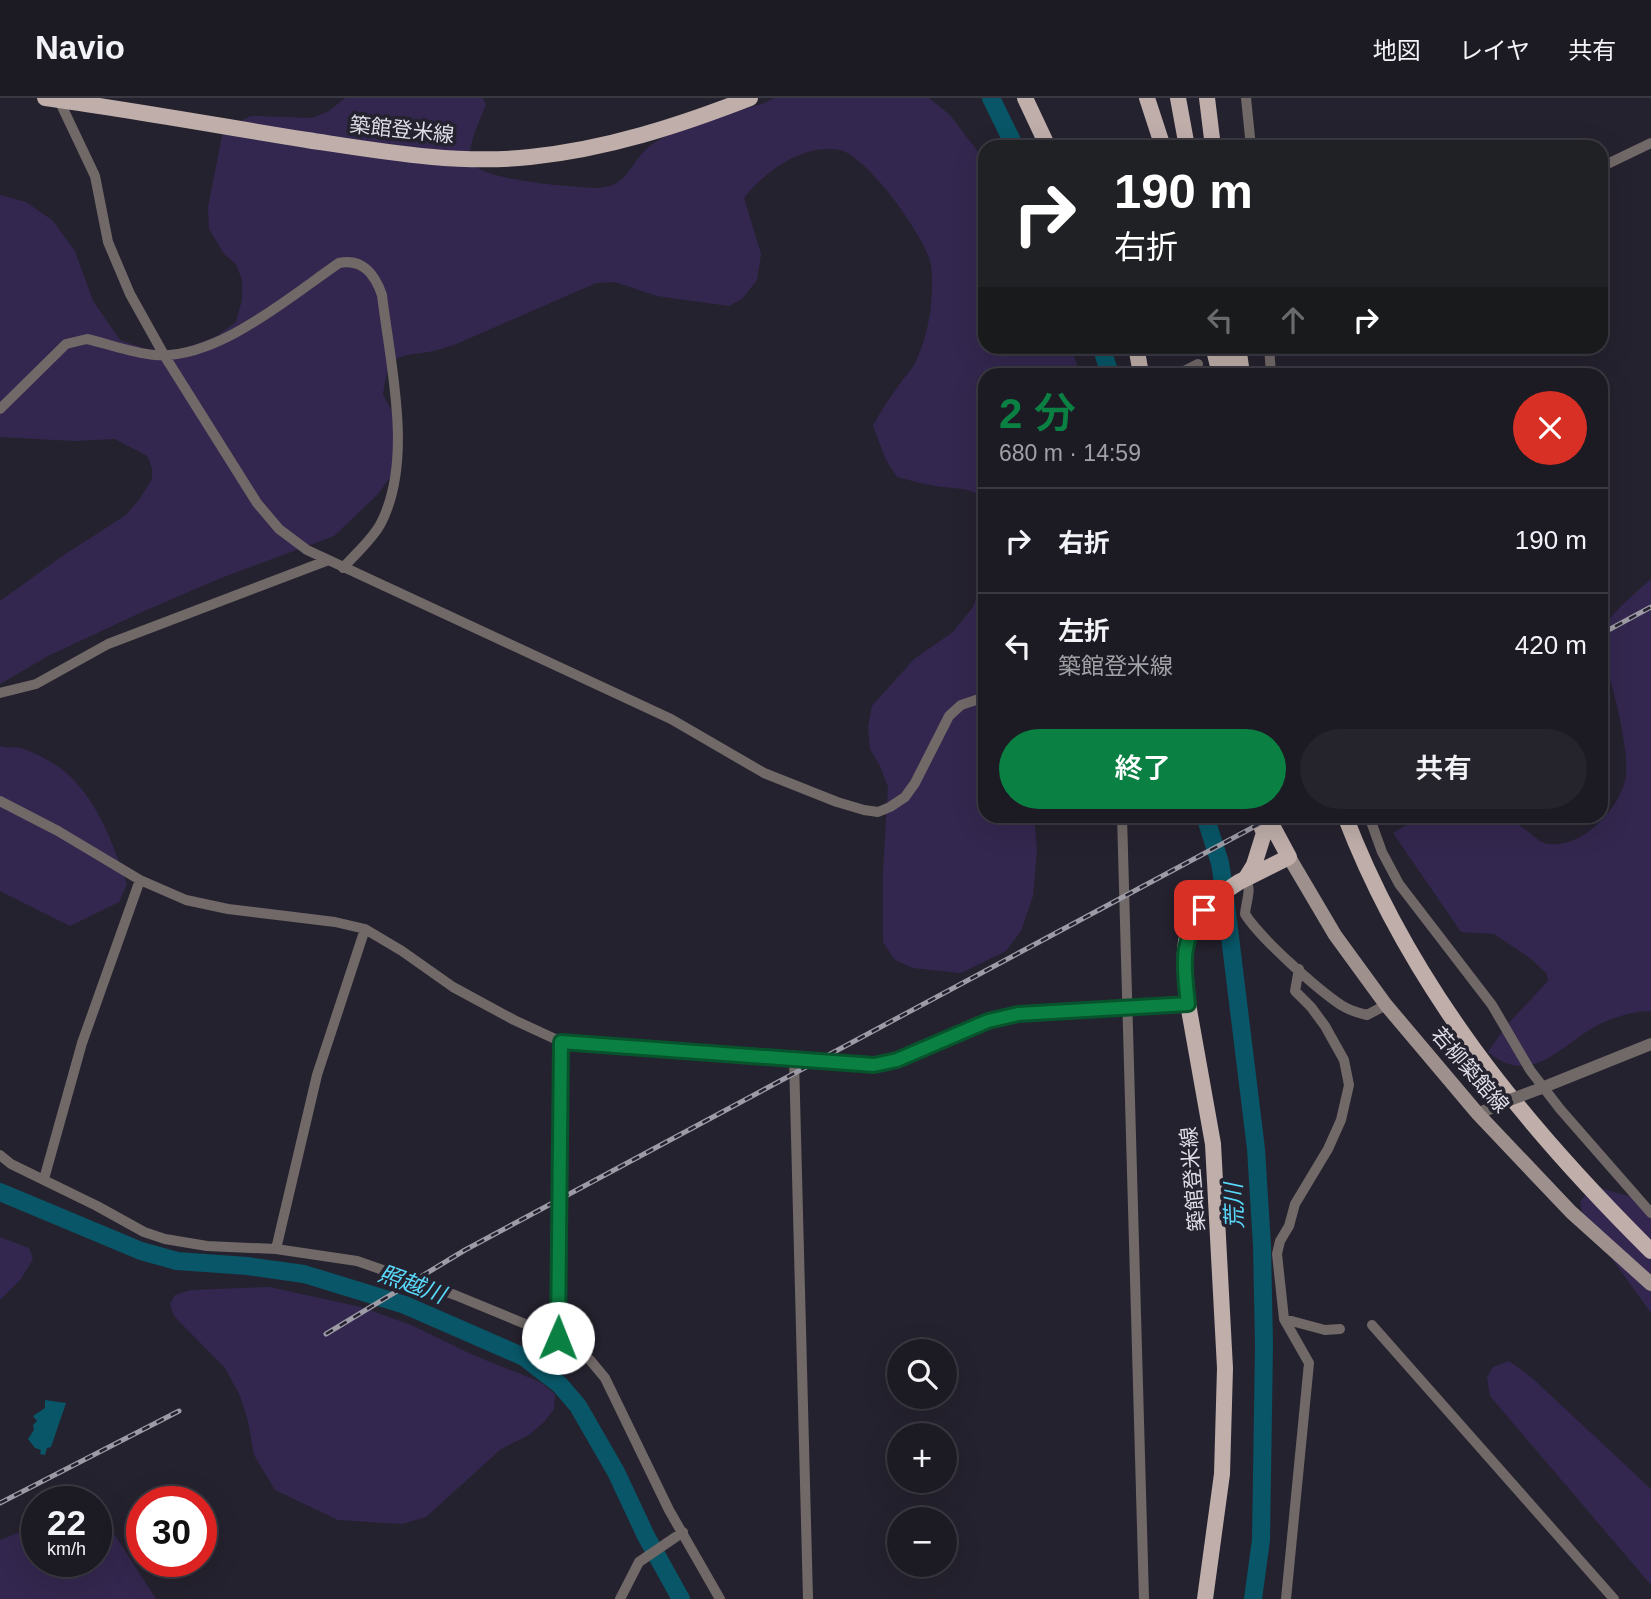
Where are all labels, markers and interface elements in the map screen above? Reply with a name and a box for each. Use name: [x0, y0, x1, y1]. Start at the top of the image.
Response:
text: Navio: [35, 29, 125, 66]
text: 地図: [1373, 37, 1421, 64]
text: レイヤ: [1459, 37, 1530, 64]
text: 共有: [1568, 37, 1616, 64]
street label: 築館登米線: [349, 113, 455, 146]
text: 190 m: [1114, 164, 1253, 218]
icon: right: [999, 168, 1090, 259]
text: 右折: [1114, 229, 1178, 265]
icon: left: [1201, 301, 1239, 339]
icon: ahead: [1274, 301, 1312, 339]
icon: right: [1347, 301, 1385, 339]
text: 2 分: [999, 390, 1076, 437]
button: close: [1513, 391, 1587, 465]
text: 680 m · 14:59: [999, 440, 1141, 466]
icon: right: [999, 522, 1037, 560]
text: 190 m: [1515, 525, 1587, 555]
text: 右折: [1058, 528, 1110, 558]
text: 左折: [1058, 616, 1110, 646]
icon: left: [999, 627, 1037, 665]
text: 420 m: [1515, 630, 1587, 660]
text: 築館登米線: [1058, 653, 1173, 679]
button: 終了: [999, 729, 1286, 809]
button: 共有: [1300, 729, 1587, 809]
pin: [1174, 880, 1234, 940]
icon: arrive: [1185, 891, 1223, 929]
street label: 若柳築館線: [1427, 1023, 1513, 1117]
street label: 築館登米線: [1176, 1126, 1209, 1232]
water label: 荒川: [1220, 1180, 1248, 1229]
water label: 照越川: [375, 1260, 452, 1309]
position arrow: [521, 1301, 595, 1375]
map controls: [887, 1339, 957, 1577]
button: search: [887, 1339, 957, 1409]
button: +: [887, 1423, 957, 1493]
speed limit sign: 30: [126, 1486, 217, 1577]
text: 22: [47, 1503, 86, 1542]
button: −: [887, 1507, 957, 1577]
text: km/h: [47, 1539, 86, 1559]

